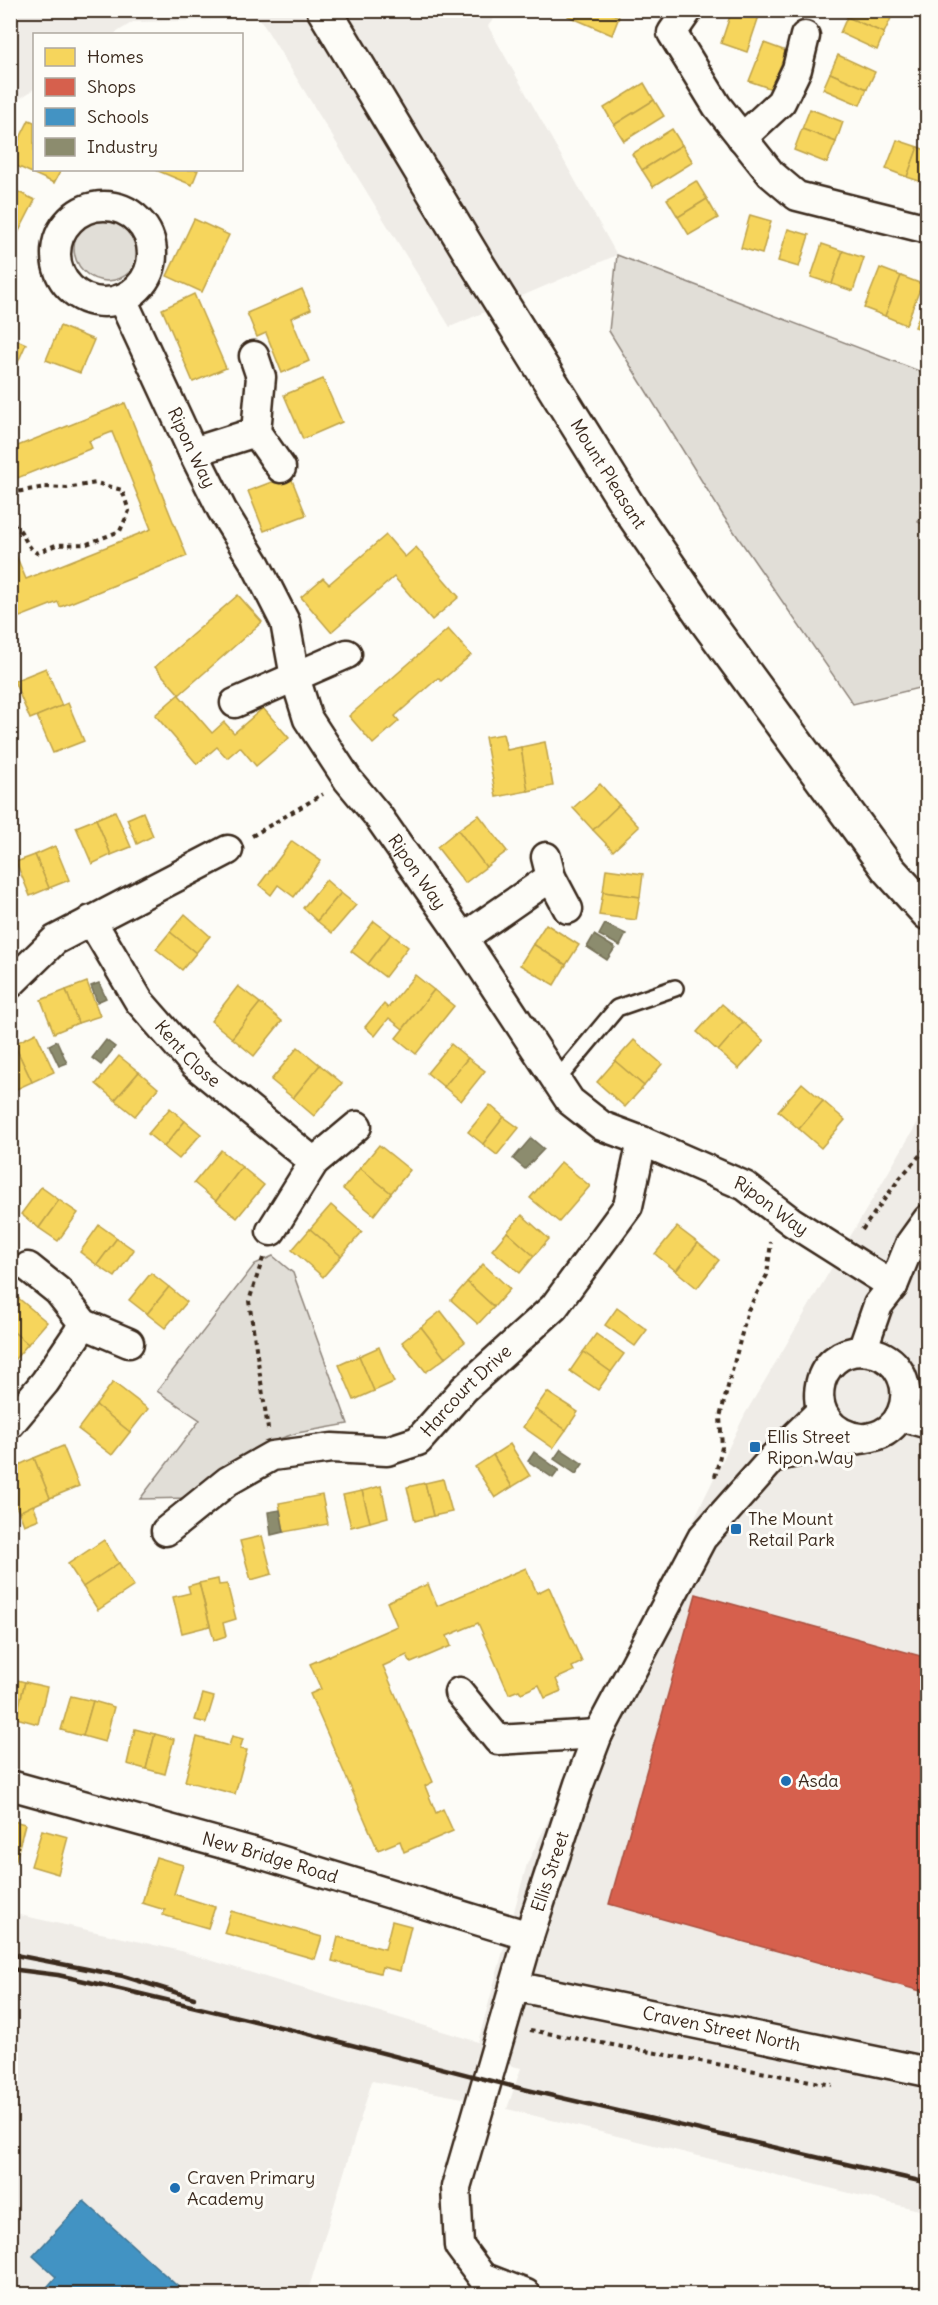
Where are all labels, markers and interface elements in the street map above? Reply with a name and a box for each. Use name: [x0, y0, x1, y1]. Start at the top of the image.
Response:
legend: [33, 33, 243, 171]
text: Homes: [87, 45, 144, 68]
text: Shops: [87, 75, 136, 98]
text: Schools: [87, 105, 149, 128]
text: Industry: [87, 135, 158, 158]
street label: Ripon Way: [163, 403, 221, 492]
street label: Mount Pleasant: [565, 414, 652, 533]
street label: Ripon Way: [383, 829, 452, 914]
street label: Kent Close: [150, 1015, 225, 1092]
street label: Ripon Way: [731, 1171, 813, 1240]
street label: Harcourt Drive: [415, 1339, 516, 1441]
place label: Ellis Street Ripon Way: [767, 1425, 854, 1469]
marker: Ellis Street Ripon Way: [748, 1440, 762, 1454]
place label: The Mount Retail Park: [748, 1507, 835, 1551]
marker: The Mount Retail Park: [729, 1522, 743, 1536]
place label: Asda: [798, 1769, 839, 1792]
marker: Asda: [779, 1774, 793, 1788]
street label: New Bridge Road: [200, 1827, 341, 1888]
street label: Ellis Street: [526, 1828, 574, 1915]
street label: Craven Street North: [641, 2001, 803, 2056]
place label: Craven Primary Academy: [187, 2166, 315, 2210]
marker: Craven Primary Academy: [168, 2181, 182, 2195]

